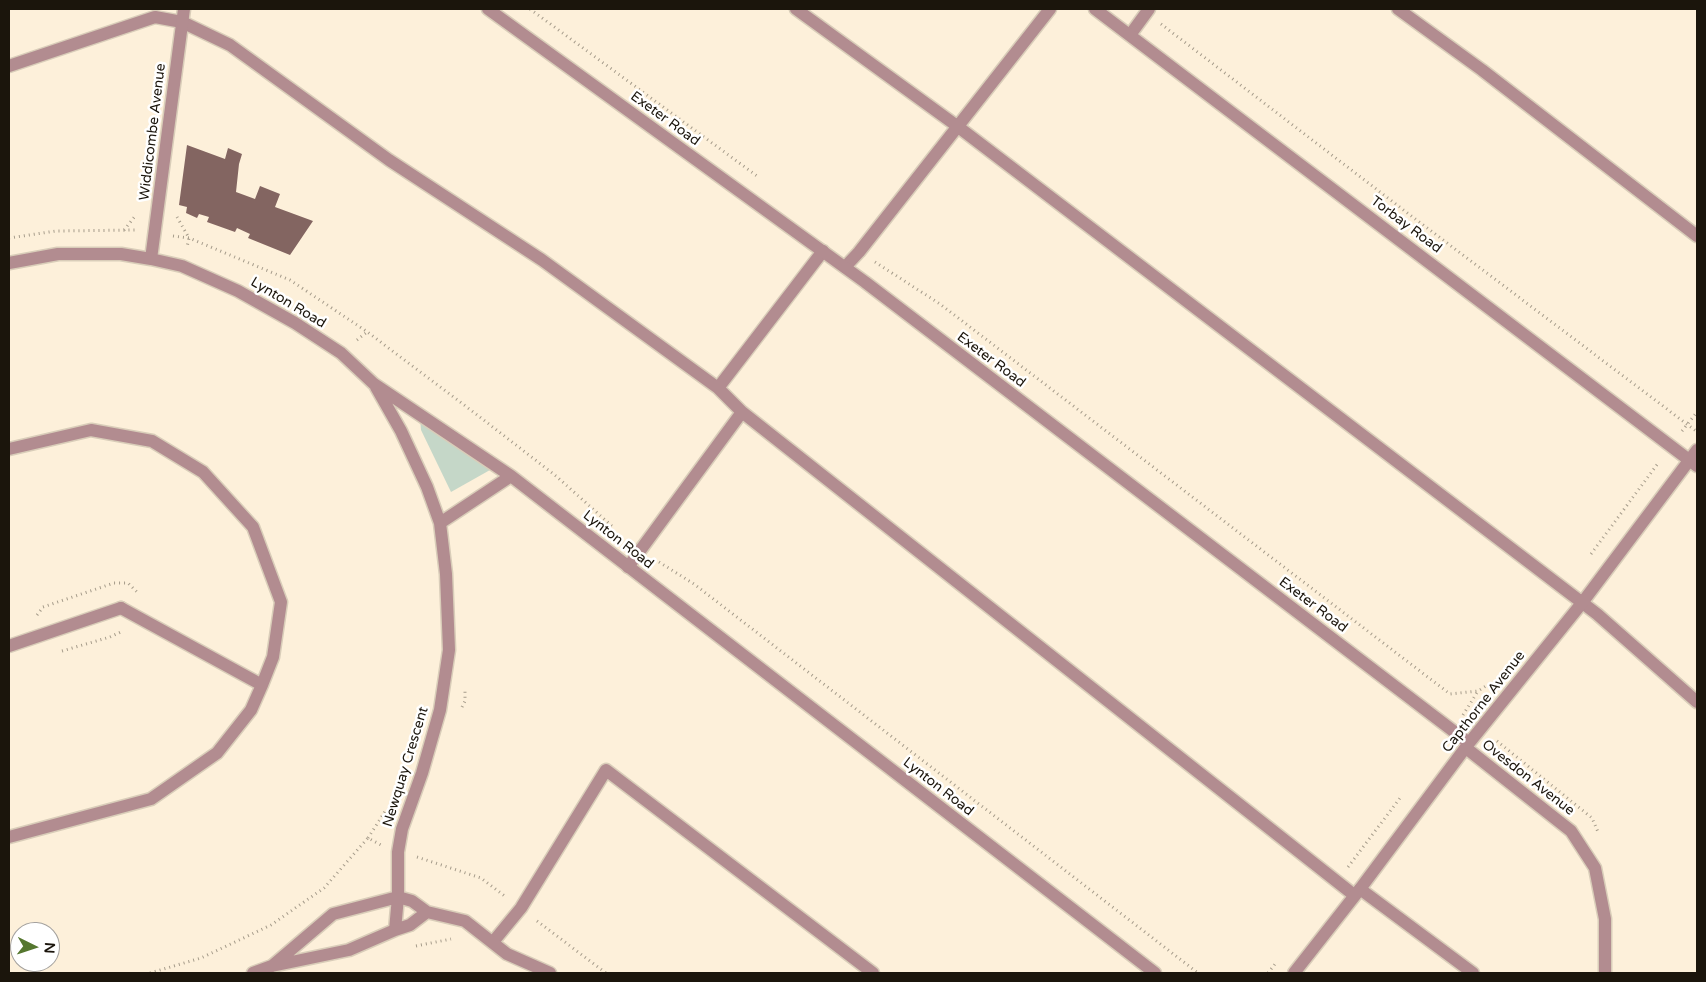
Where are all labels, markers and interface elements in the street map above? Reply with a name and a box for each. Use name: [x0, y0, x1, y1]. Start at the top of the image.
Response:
street label: Widdicombe Avenue: [136, 63, 170, 201]
street label: Exeter Road: [627, 88, 703, 150]
street label: Torbay Road: [1367, 193, 1445, 257]
street label: Lynton Road: [247, 274, 329, 332]
street label: Exeter Road: [953, 329, 1029, 391]
street label: Lynton Road: [579, 507, 657, 573]
street label: Exeter Road: [1275, 574, 1351, 636]
street label: Capthorne Avenue: [1439, 648, 1529, 756]
street label: Newquay Crescent: [380, 705, 432, 829]
street label: Ovesdon Avenue: [1478, 737, 1578, 819]
street label: Lynton Road: [899, 754, 977, 820]
north arrow: [10, 922, 60, 972]
text: N: [41, 942, 58, 954]

